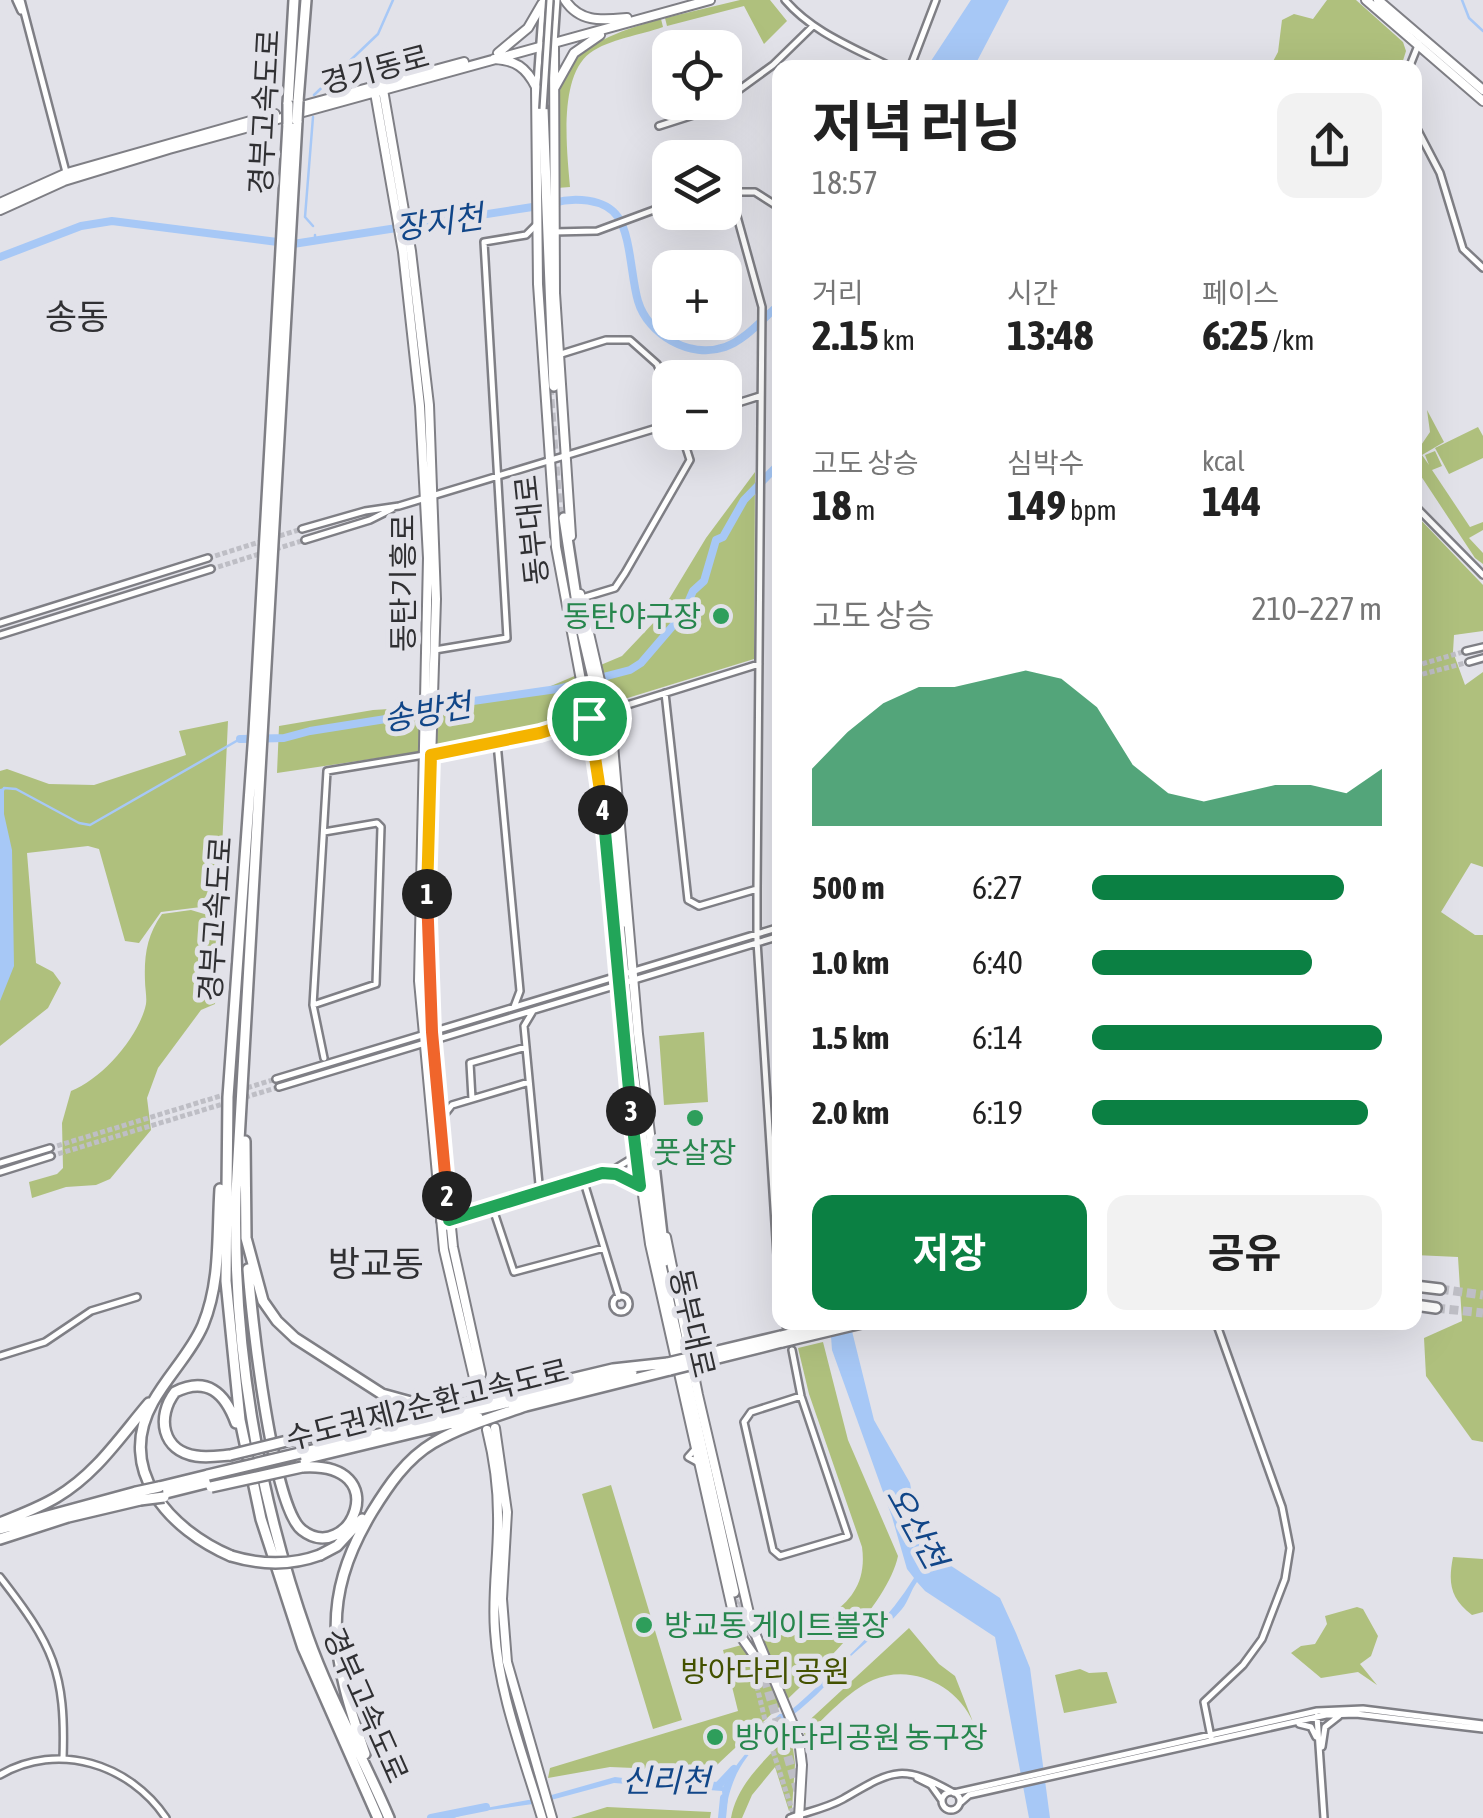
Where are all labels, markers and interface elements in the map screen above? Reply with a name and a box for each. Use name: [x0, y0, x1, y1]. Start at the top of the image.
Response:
street label: 경부고속도로: [243, 28, 285, 196]
map controls: [652, 30, 742, 450]
button: locate: [652, 30, 742, 120]
street label: 경기동로: [317, 38, 433, 100]
button: share: [1277, 93, 1382, 198]
text: 저녁 러닝: [812, 95, 1022, 158]
button: layers: [652, 140, 742, 230]
text: 18:57: [812, 164, 878, 201]
water label: 장지천: [393, 197, 489, 246]
button: +: [652, 250, 742, 340]
text: 거리: [812, 277, 864, 309]
text: 시간: [1007, 277, 1059, 309]
text: 페이스: [1202, 277, 1279, 309]
district label: 송동: [45, 296, 109, 336]
text: 2.15: [812, 311, 879, 359]
text: 13:48: [1007, 311, 1093, 359]
text: 6:25: [1202, 311, 1269, 359]
text: km: [879, 324, 915, 356]
text: /km: [1269, 324, 1314, 356]
button: −: [652, 360, 742, 450]
text: kcal: [1202, 445, 1245, 477]
text: 고도 상승: [812, 447, 919, 479]
text: 심박수: [1007, 447, 1084, 479]
street label: 동부대로: [508, 473, 554, 587]
text: 144: [1202, 477, 1261, 525]
text: 18: [812, 481, 851, 529]
text: 149: [1007, 481, 1066, 529]
text: m: [851, 494, 875, 526]
text: bpm: [1066, 494, 1117, 526]
street label: 동탄기흥로: [386, 514, 420, 652]
text: 210–227 m: [1252, 590, 1382, 627]
text: 고도 상승: [812, 597, 934, 634]
place label: 동탄야구장: [563, 599, 701, 633]
marker: 동탄야구장: [710, 605, 732, 627]
pin: [547, 676, 632, 761]
water label: 송방천: [380, 685, 477, 738]
icon: arrive: [562, 691, 617, 746]
pin: 4: [578, 785, 628, 835]
text: 4: [596, 794, 610, 826]
street label: 경부고속도로: [192, 835, 238, 1003]
pin: 1: [402, 869, 452, 919]
text: 500 m: [812, 869, 885, 906]
text: 6:27: [972, 869, 1023, 906]
text: 1: [420, 878, 434, 910]
text: 1.0 km: [812, 944, 889, 981]
text: 6:40: [972, 944, 1023, 981]
text: 1.5 km: [812, 1019, 889, 1056]
text: 6:14: [972, 1019, 1023, 1056]
pin: 3: [606, 1086, 656, 1136]
text: 2.0 km: [812, 1094, 889, 1131]
text: 6:19: [972, 1094, 1023, 1131]
text: 3: [624, 1095, 638, 1127]
marker: 풋살장: [684, 1107, 706, 1129]
place label: 풋살장: [654, 1135, 736, 1169]
pin: 2: [422, 1171, 472, 1221]
text: 2: [440, 1180, 454, 1212]
button: 저장: [812, 1195, 1087, 1310]
button: 공유: [1107, 1195, 1382, 1310]
district label: 방교동: [328, 1243, 424, 1283]
street label: 동부대로: [664, 1265, 722, 1381]
street label: 수도권제2순환고속도로: [282, 1352, 572, 1456]
water label: 오산천: [879, 1479, 956, 1578]
place label: 방교동 게이트볼장: [664, 1608, 889, 1642]
marker: 방교동 게이트볼장: [633, 1614, 655, 1636]
street label: 경부고속도로: [317, 1622, 415, 1788]
park label: 방아다리 공원: [680, 1654, 850, 1688]
place label: 방아다리공원 농구장: [735, 1720, 988, 1754]
marker: 방아다리공원 농구장: [704, 1726, 726, 1748]
water label: 신리천: [622, 1762, 714, 1799]

